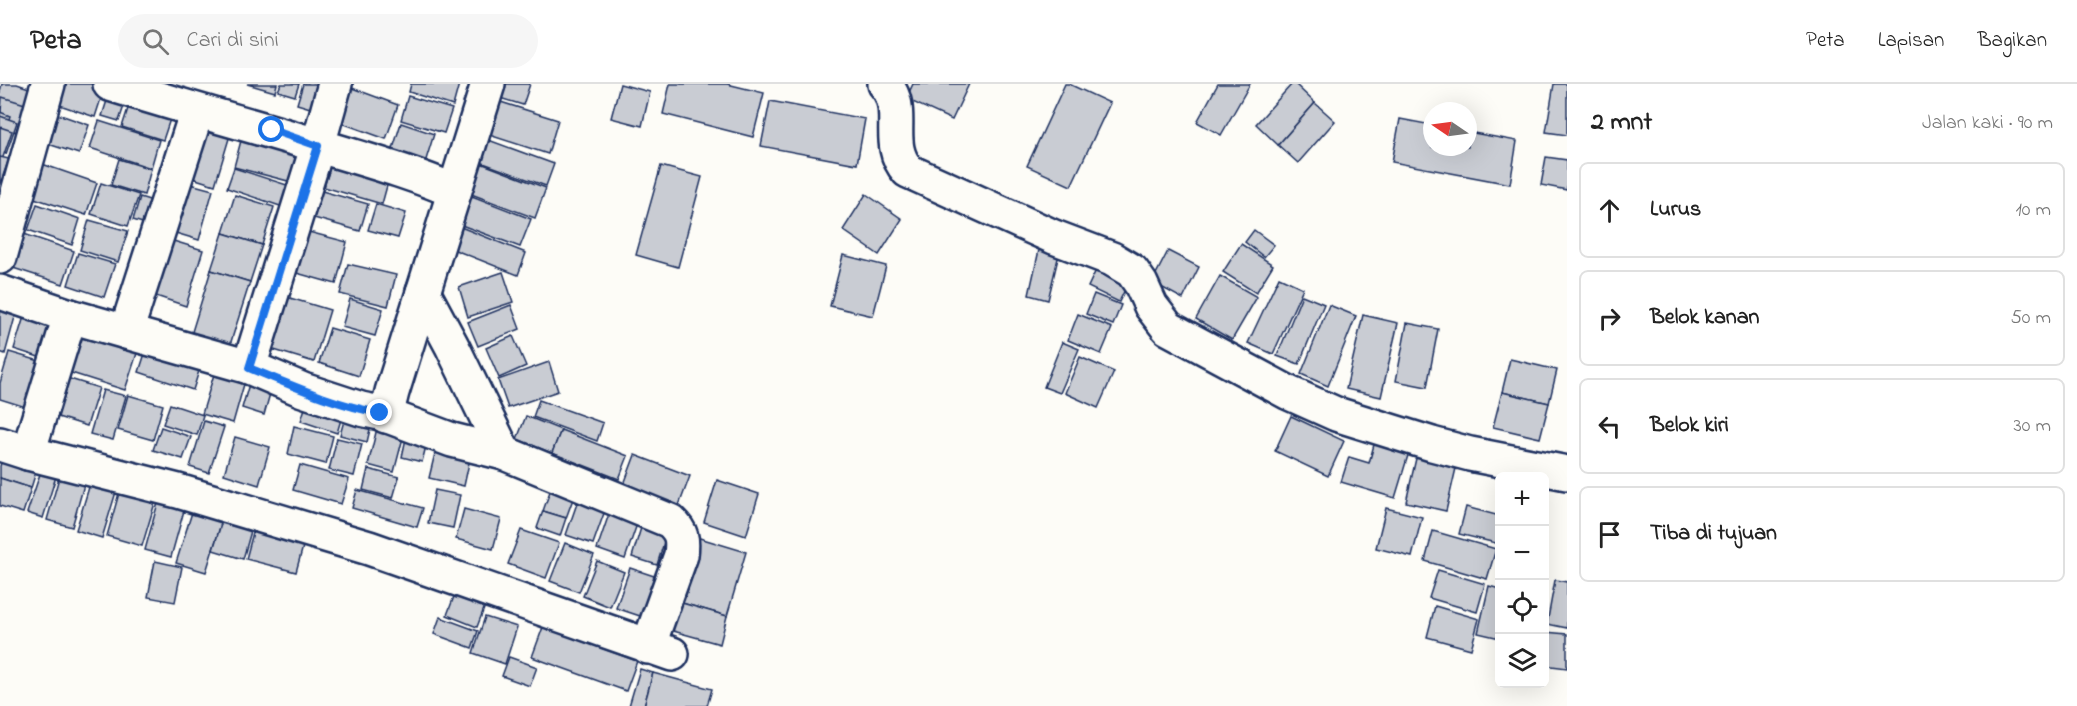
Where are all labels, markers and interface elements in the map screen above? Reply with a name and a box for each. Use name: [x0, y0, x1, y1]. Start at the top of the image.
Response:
search box: [118, 14, 538, 68]
text: Peta: [30, 21, 82, 62]
icon: search: [139, 25, 172, 58]
text: Cari di sini: [187, 25, 279, 57]
text: Peta: [1806, 26, 1845, 56]
text: Lapisan: [1878, 26, 1944, 56]
text: Bagikan: [1977, 26, 2047, 56]
north arrow: [1423, 102, 1477, 156]
text: 2 mnt: [1591, 104, 1652, 142]
text: Jalan kaki · 90 m: [1922, 109, 2053, 138]
route start: [258, 116, 284, 142]
icon: ahead: [1593, 194, 1626, 227]
text: Lurus: [1650, 194, 1701, 226]
text: 10 m: [2015, 196, 2051, 225]
icon: right: [1593, 302, 1626, 335]
text: Belok kanan: [1650, 302, 1759, 334]
text: 50 m: [2010, 304, 2051, 333]
route end: [366, 399, 392, 425]
icon: left: [1593, 410, 1626, 443]
text: Belok kiri: [1650, 410, 1729, 442]
text: 30 m: [2014, 412, 2051, 441]
map controls: [1495, 472, 1549, 688]
button: +: [1495, 472, 1549, 526]
icon: arrive: [1593, 518, 1626, 551]
text: Tiba di tujuan: [1650, 518, 1777, 550]
button: −: [1495, 526, 1549, 580]
button: locate: [1495, 580, 1549, 634]
button: layers: [1495, 634, 1549, 688]

